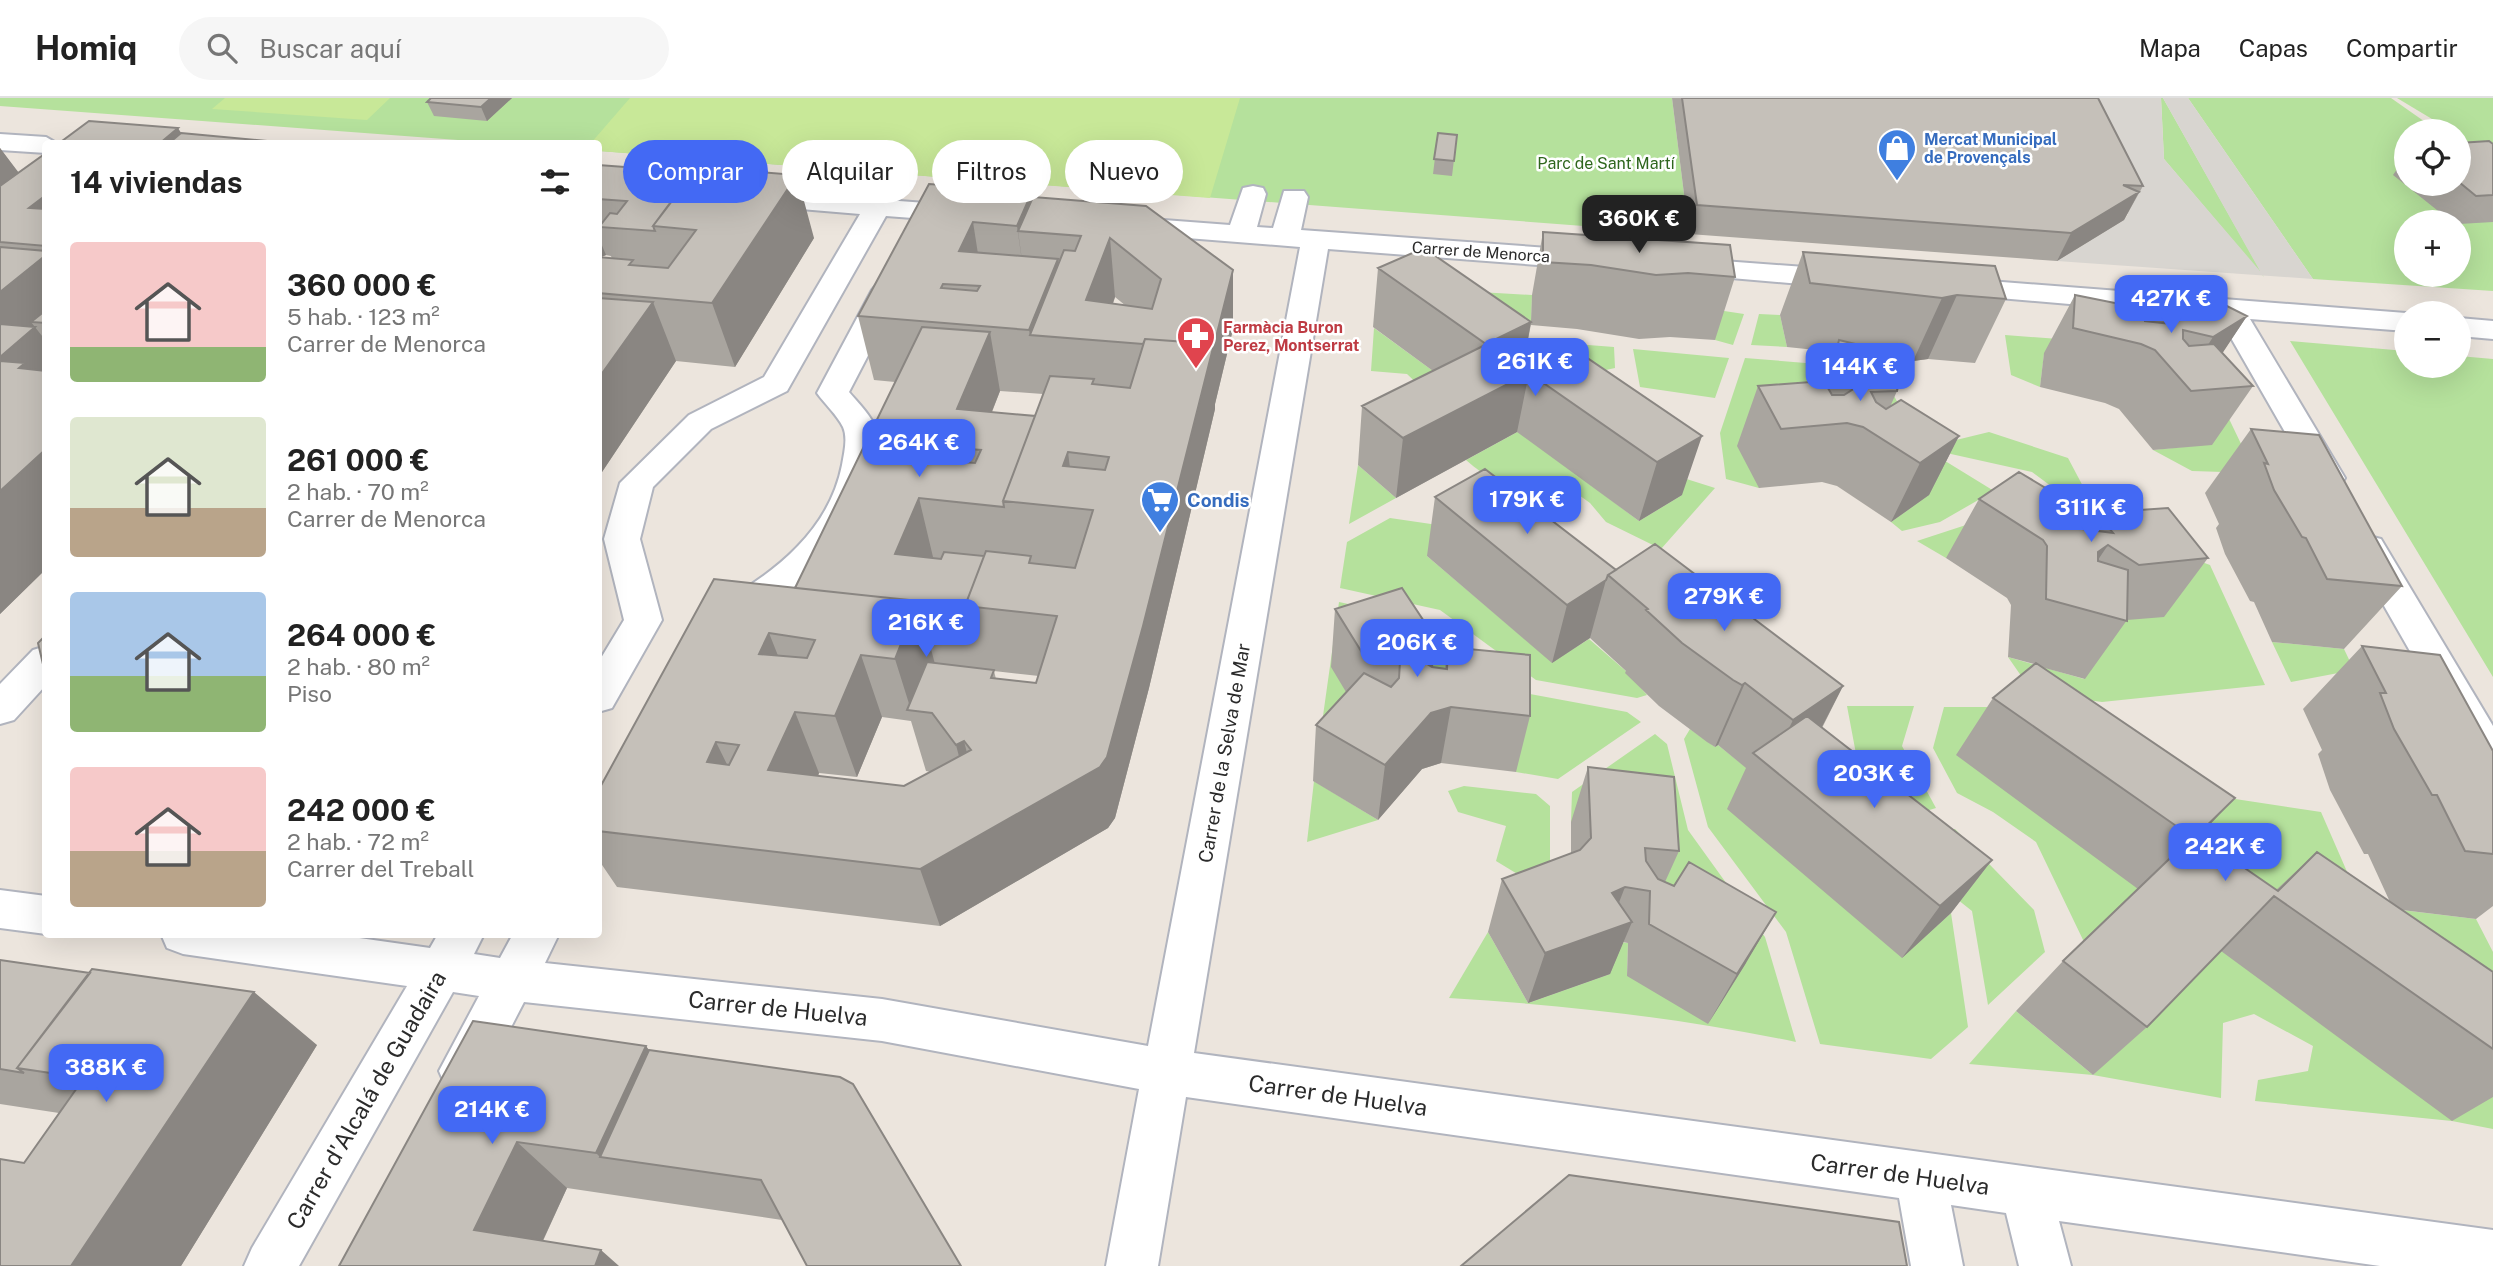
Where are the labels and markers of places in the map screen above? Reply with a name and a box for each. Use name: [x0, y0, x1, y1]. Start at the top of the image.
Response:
shop icon: Mercat Municipal de Provençals: [1876, 127, 1918, 182]
place label: Mercat Municipal de Provençals: [1924, 130, 2057, 167]
pin: 360K €: [1582, 195, 1696, 255]
pin: 427K €: [2114, 275, 2228, 335]
pharmacy icon: Farmàcia Buron Perez, Montserrat: [1175, 315, 1217, 370]
place label: Farmàcia Buron Perez, Montserrat: [1223, 318, 1360, 355]
pin: 261K €: [1478, 338, 1592, 398]
pin: 144K €: [1803, 344, 1917, 403]
pin: 264K €: [862, 420, 976, 479]
pin: 179K €: [1470, 476, 1584, 536]
supermarket icon: Condis: [1139, 479, 1181, 534]
pin: 311K €: [2034, 484, 2148, 544]
place label: Condis: [1187, 489, 1250, 511]
pin: 279K €: [1667, 574, 1781, 633]
pin: 216K €: [869, 600, 983, 659]
pin: 206K €: [1360, 620, 1474, 679]
pin: 203K €: [1817, 750, 1931, 810]
pin: 242K €: [2168, 824, 2282, 883]
pin: 388K €: [49, 1044, 163, 1104]
pin: 214K €: [435, 1086, 549, 1146]

